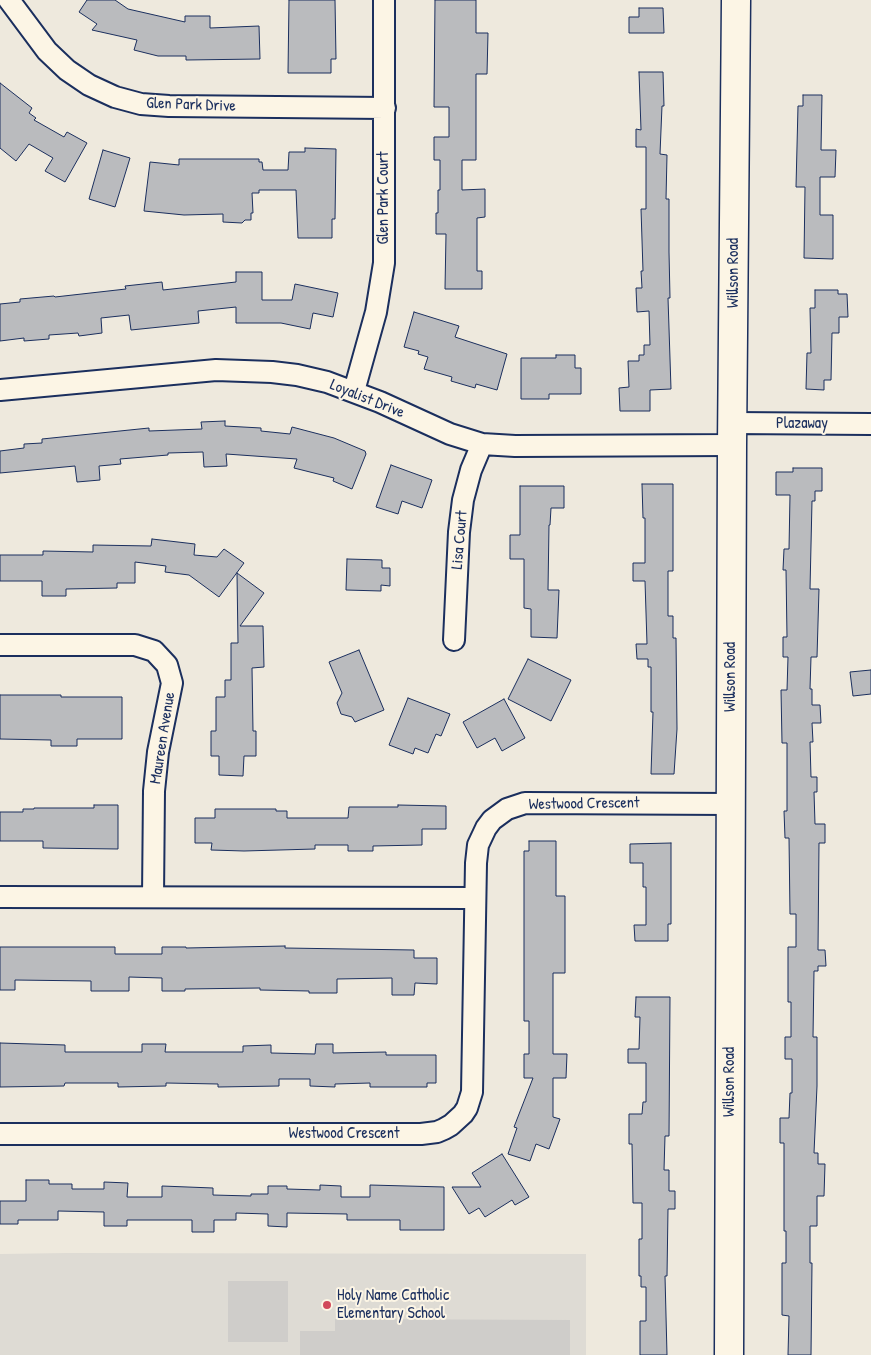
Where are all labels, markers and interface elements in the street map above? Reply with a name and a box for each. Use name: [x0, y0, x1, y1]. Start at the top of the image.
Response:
street label: Glen Park Drive: [146, 94, 236, 116]
street label: Glen Park Court: [374, 152, 394, 244]
street label: Willson Road: [724, 238, 744, 308]
street label: Loyalist Drive: [327, 375, 407, 423]
street label: Plazaway: [776, 414, 828, 434]
street label: Lisa Court: [448, 510, 472, 570]
street label: Willson Road: [721, 642, 741, 712]
street label: Maureen Avenue: [146, 691, 180, 785]
street label: Westwood Crescent: [528, 793, 640, 815]
street label: Willson Road: [720, 1047, 740, 1117]
street label: Westwood Crescent: [289, 1124, 399, 1144]
place label: Holy Name Catholic Elementary School: [337, 1286, 449, 1324]
marker: Holy Name Catholic Elementary School: [321, 1299, 333, 1311]

